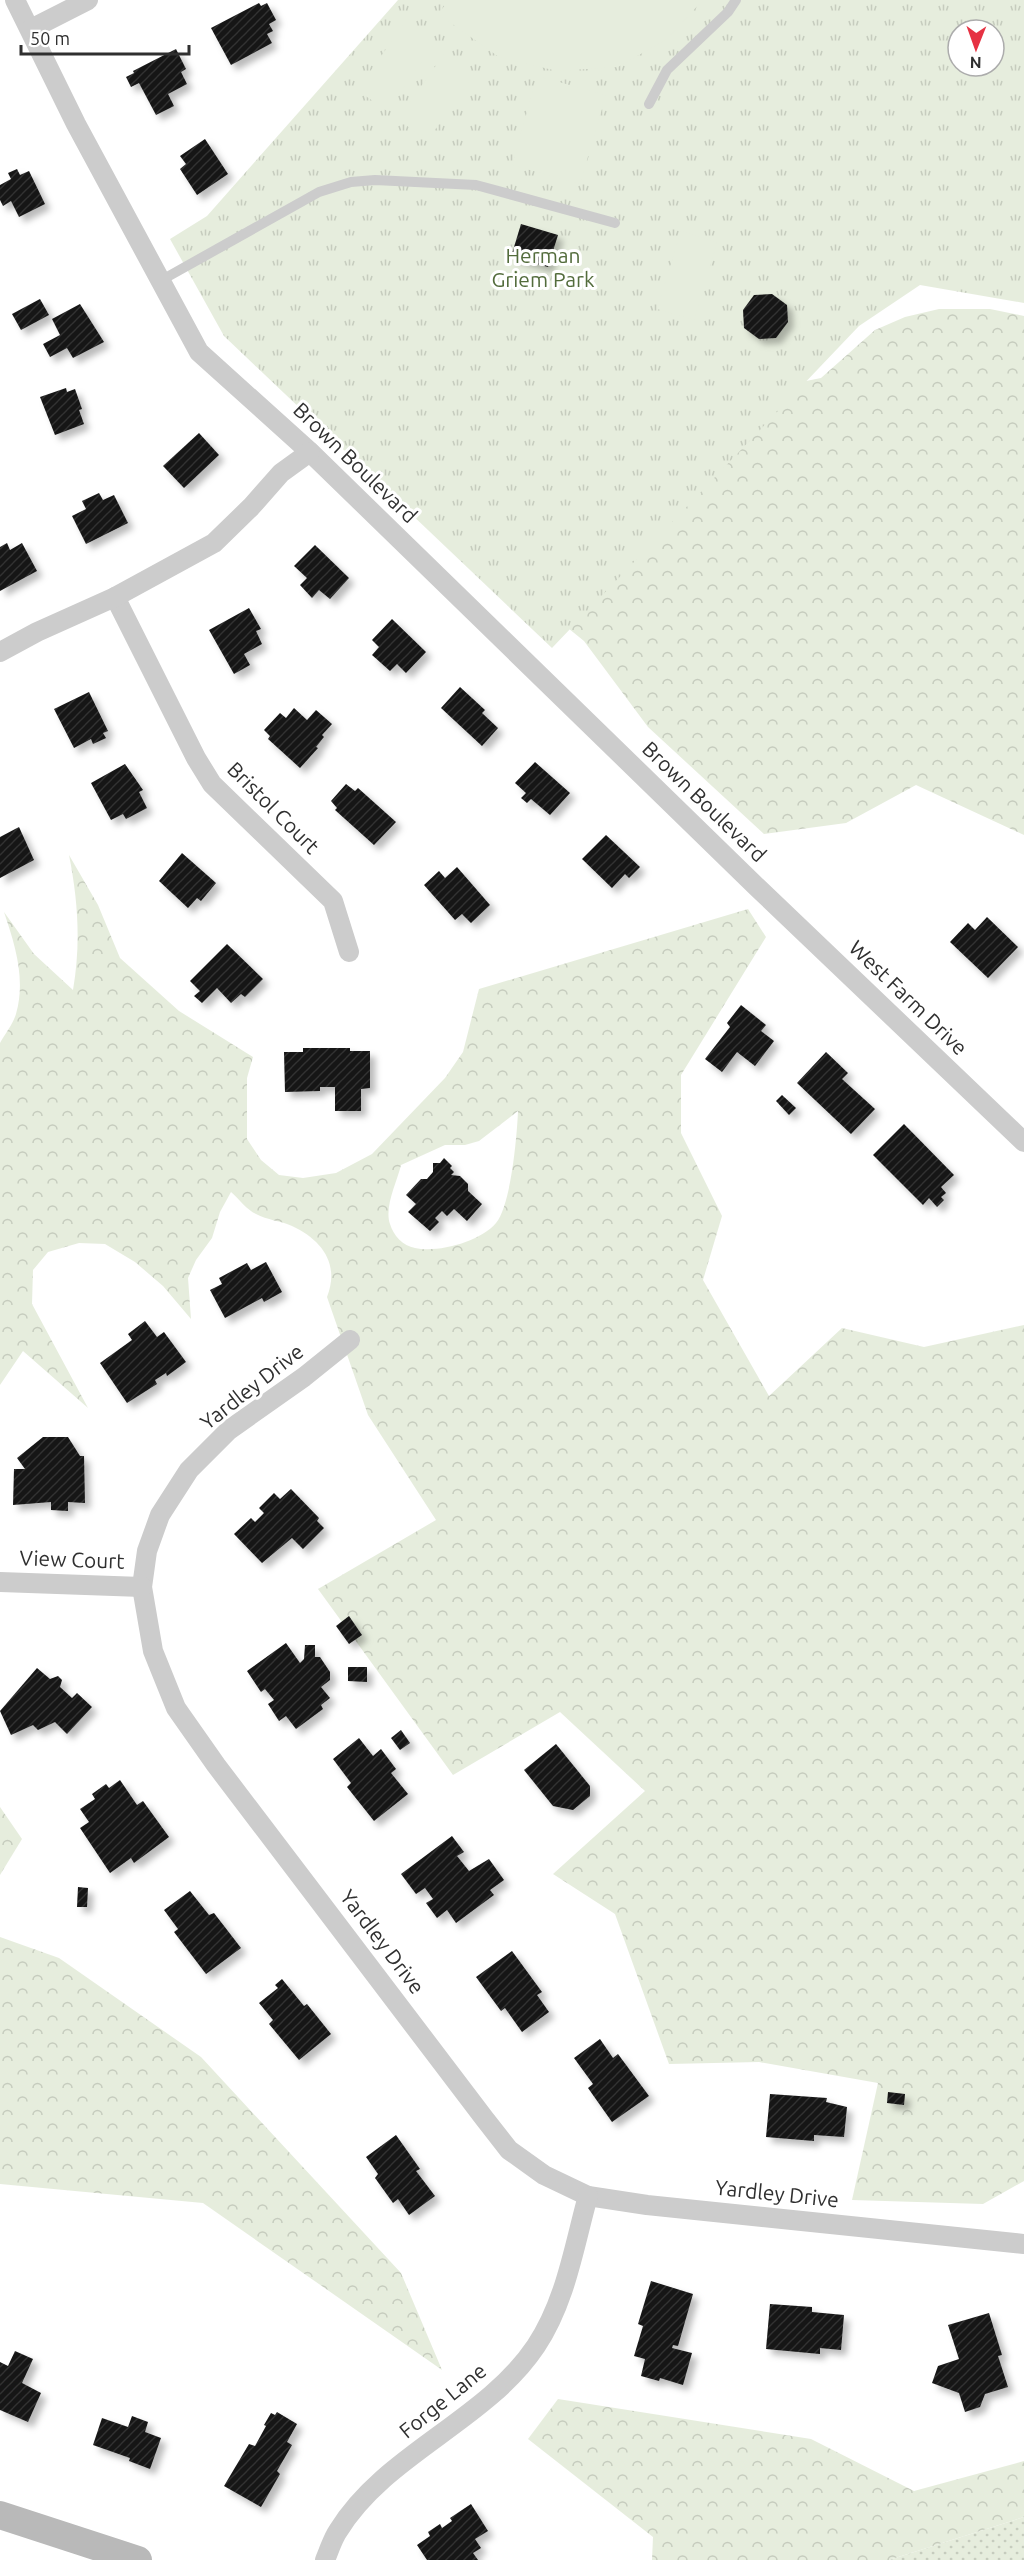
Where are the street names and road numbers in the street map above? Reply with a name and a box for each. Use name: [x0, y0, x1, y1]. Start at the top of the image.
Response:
street label: Brown Boulevard: [289, 397, 423, 527]
street label: Brown Boulevard: [638, 736, 772, 866]
street label: Bristol Court: [223, 756, 325, 858]
street label: West Farm Drive: [845, 935, 973, 1060]
street label: Yardley Drive: [195, 1339, 308, 1434]
street label: View Court: [19, 1545, 125, 1573]
street label: Yardley Drive: [336, 1885, 430, 1998]
street label: Yardley Drive: [714, 2175, 840, 2211]
street label: Forge Lane: [394, 2358, 491, 2443]

